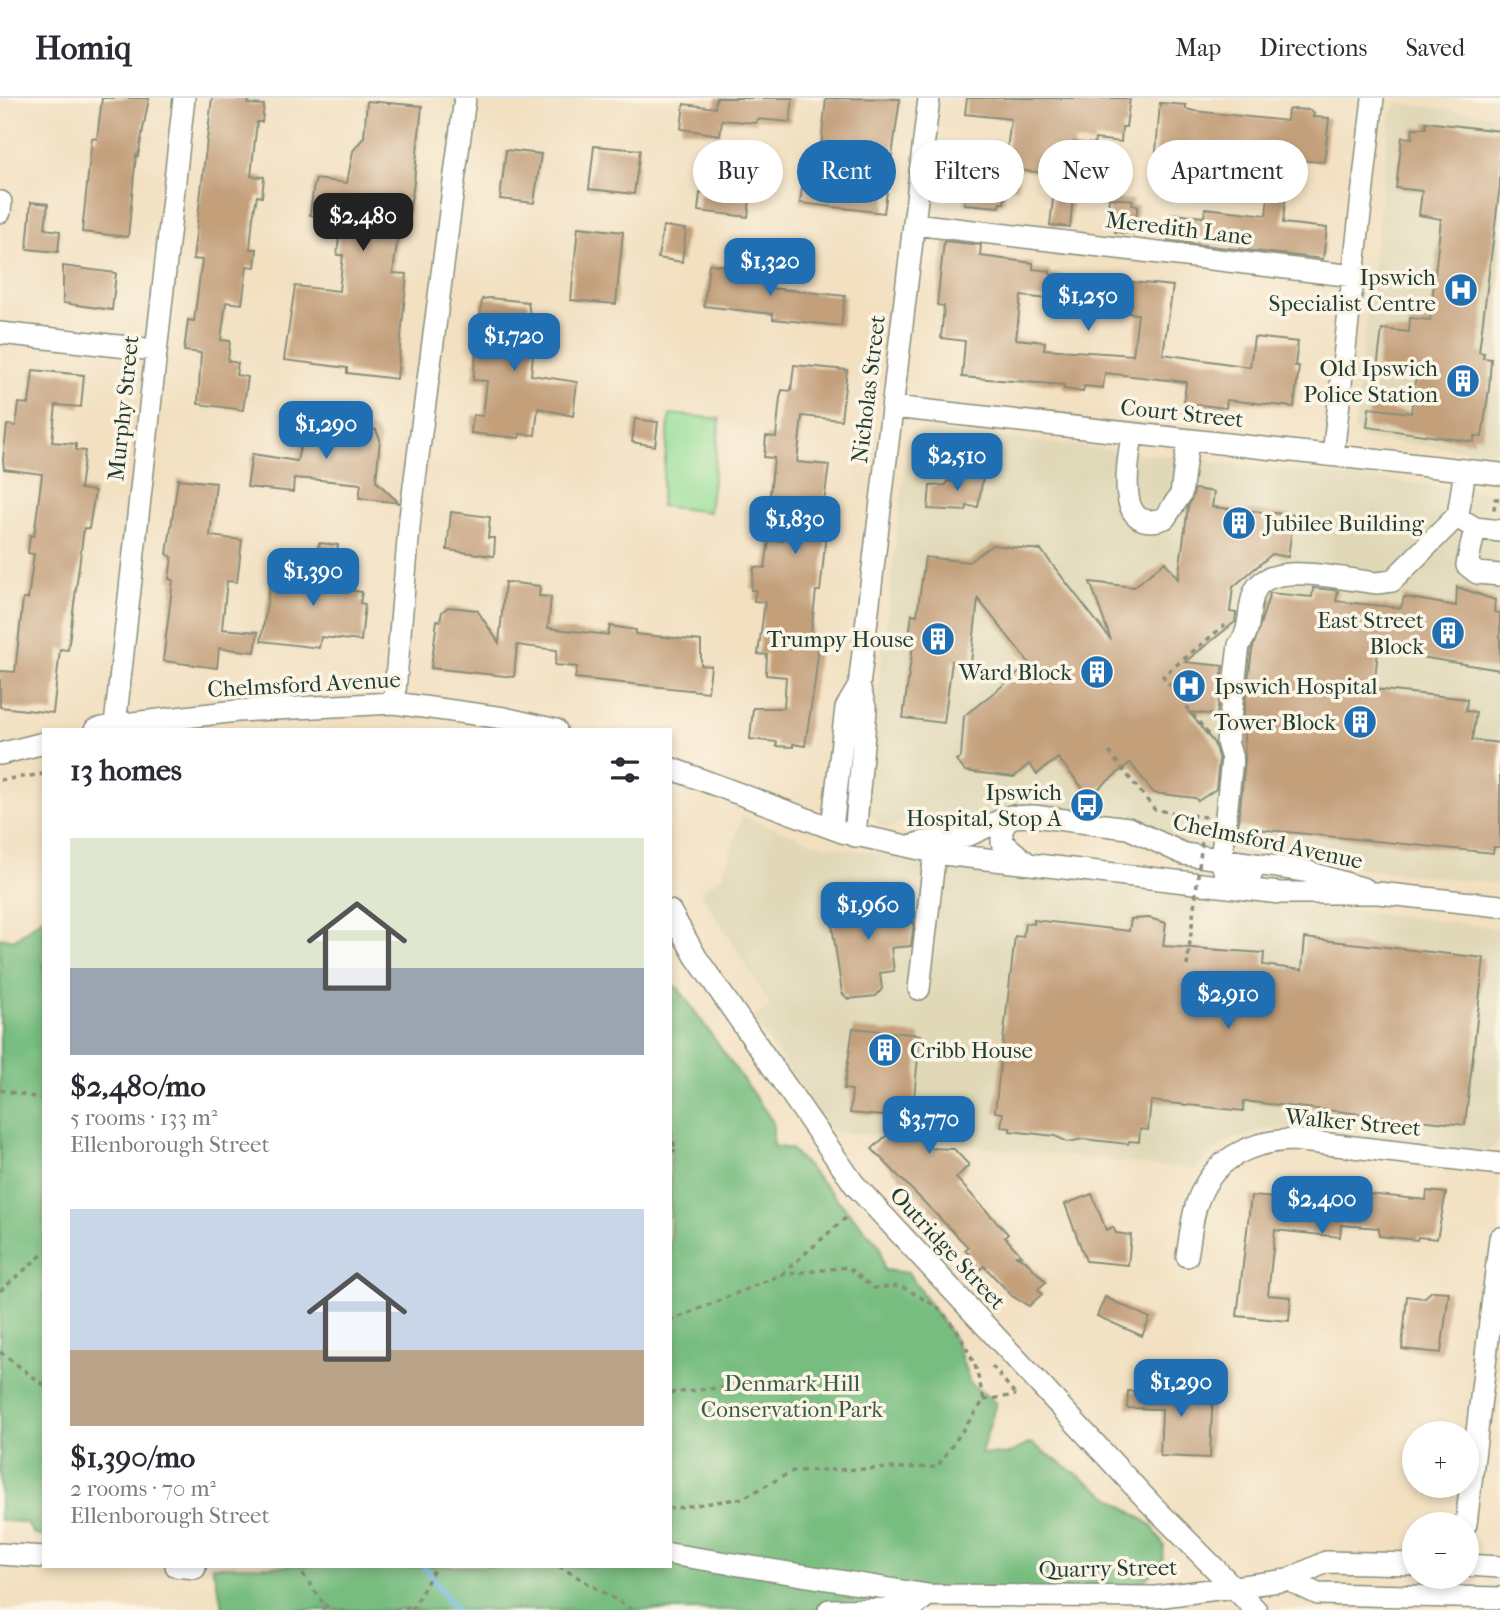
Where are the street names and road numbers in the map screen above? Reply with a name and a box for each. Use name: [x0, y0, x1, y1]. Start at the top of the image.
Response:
street label: Meredith Lane: [1104, 206, 1254, 251]
street label: Nicholas Street: [846, 313, 891, 465]
street label: Murphy Street: [102, 334, 145, 482]
street label: Court Street: [1119, 394, 1245, 433]
street label: Chelmsford Avenue: [207, 666, 401, 703]
street label: Chelmsford Avenue: [1170, 808, 1365, 875]
street label: Walker Street: [1283, 1103, 1422, 1142]
street label: Outridge Street: [884, 1181, 1011, 1315]
street label: Quarry Street: [1038, 1554, 1178, 1583]

